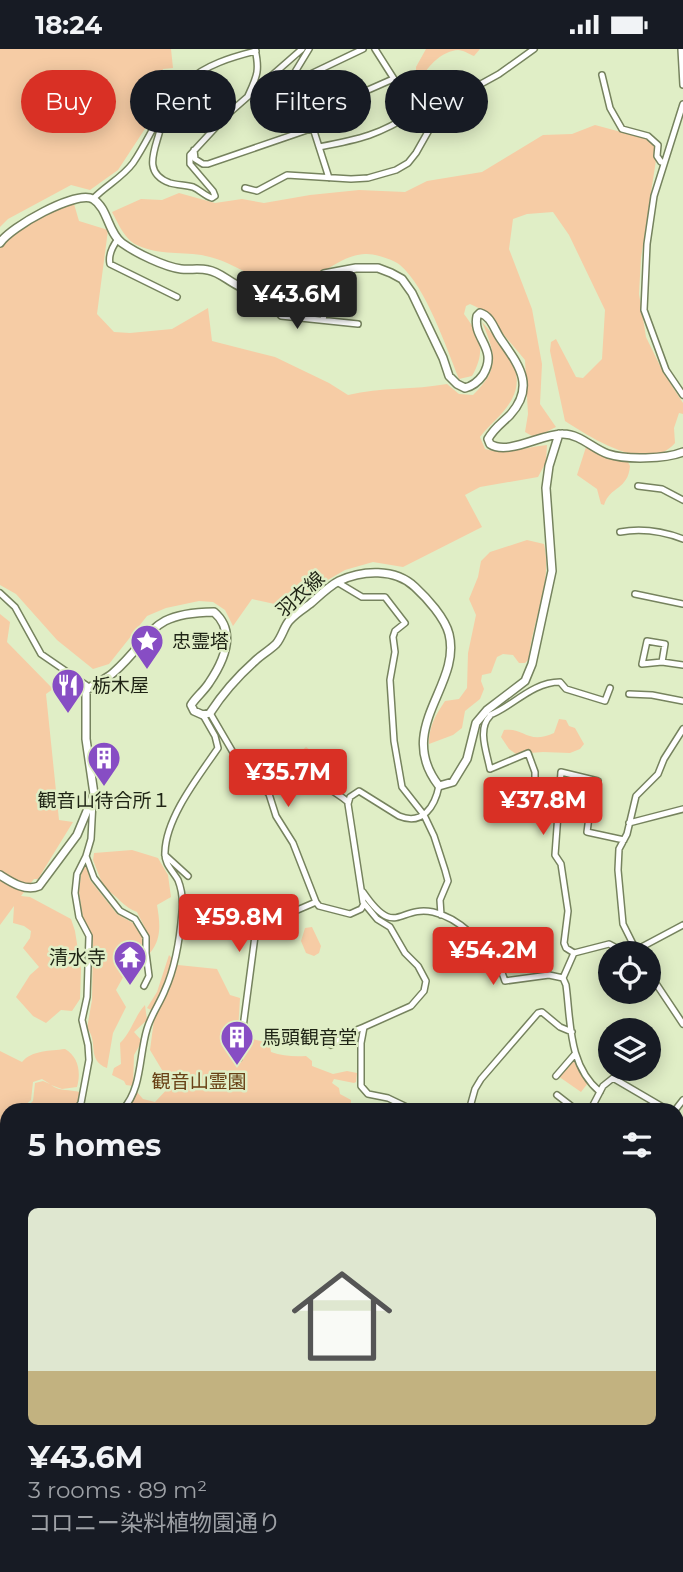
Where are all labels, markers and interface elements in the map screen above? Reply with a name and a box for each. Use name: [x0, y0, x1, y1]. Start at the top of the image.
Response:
text: 18:24: [35, 9, 102, 41]
chip: Buy: [21, 70, 116, 133]
chip: Rent: [130, 70, 236, 133]
chip: Filters: [250, 70, 371, 133]
chip: New: [385, 70, 488, 133]
pin: ¥43.6M: [240, 271, 354, 331]
text: ¥43.6M: [253, 280, 341, 308]
street label: 羽衣線: [271, 567, 329, 622]
place icon: 忠霊塔: [128, 622, 166, 671]
place label: 忠霊塔: [172, 630, 229, 653]
restaurant icon: 栃木屋: [49, 666, 87, 715]
place label: 栃木屋: [92, 674, 149, 697]
building icon: 観音山待合所１: [85, 739, 123, 788]
pin: ¥35.7M: [231, 749, 345, 809]
text: ¥35.7M: [245, 758, 331, 786]
pin: ¥37.8M: [486, 777, 600, 837]
text: ¥37.8M: [499, 786, 587, 814]
place label: 観音山待合所１: [37, 789, 171, 812]
pin: ¥59.8M: [182, 895, 296, 954]
text: ¥59.8M: [195, 903, 283, 931]
pin: ¥54.2M: [436, 927, 550, 987]
text: ¥54.2M: [449, 936, 537, 964]
temple icon: 清水寺: [111, 938, 149, 987]
map controls: [598, 941, 661, 1081]
button: locate: [598, 941, 661, 1004]
place label: 清水寺: [49, 946, 106, 969]
building icon: 馬頭観音堂: [218, 1018, 256, 1067]
button: layers: [598, 1018, 661, 1081]
place label: 馬頭観音堂: [262, 1026, 357, 1049]
park label: 観音山霊園: [151, 1070, 247, 1093]
icon: filters: [618, 1126, 656, 1164]
text: 5 homes: [28, 1127, 161, 1164]
icon: home: [279, 1253, 405, 1379]
text: ¥43.6M: [28, 1439, 143, 1476]
text: 3 rooms · 89 m²: [28, 1476, 207, 1504]
text: コロニー染料植物園通り: [28, 1509, 281, 1537]

